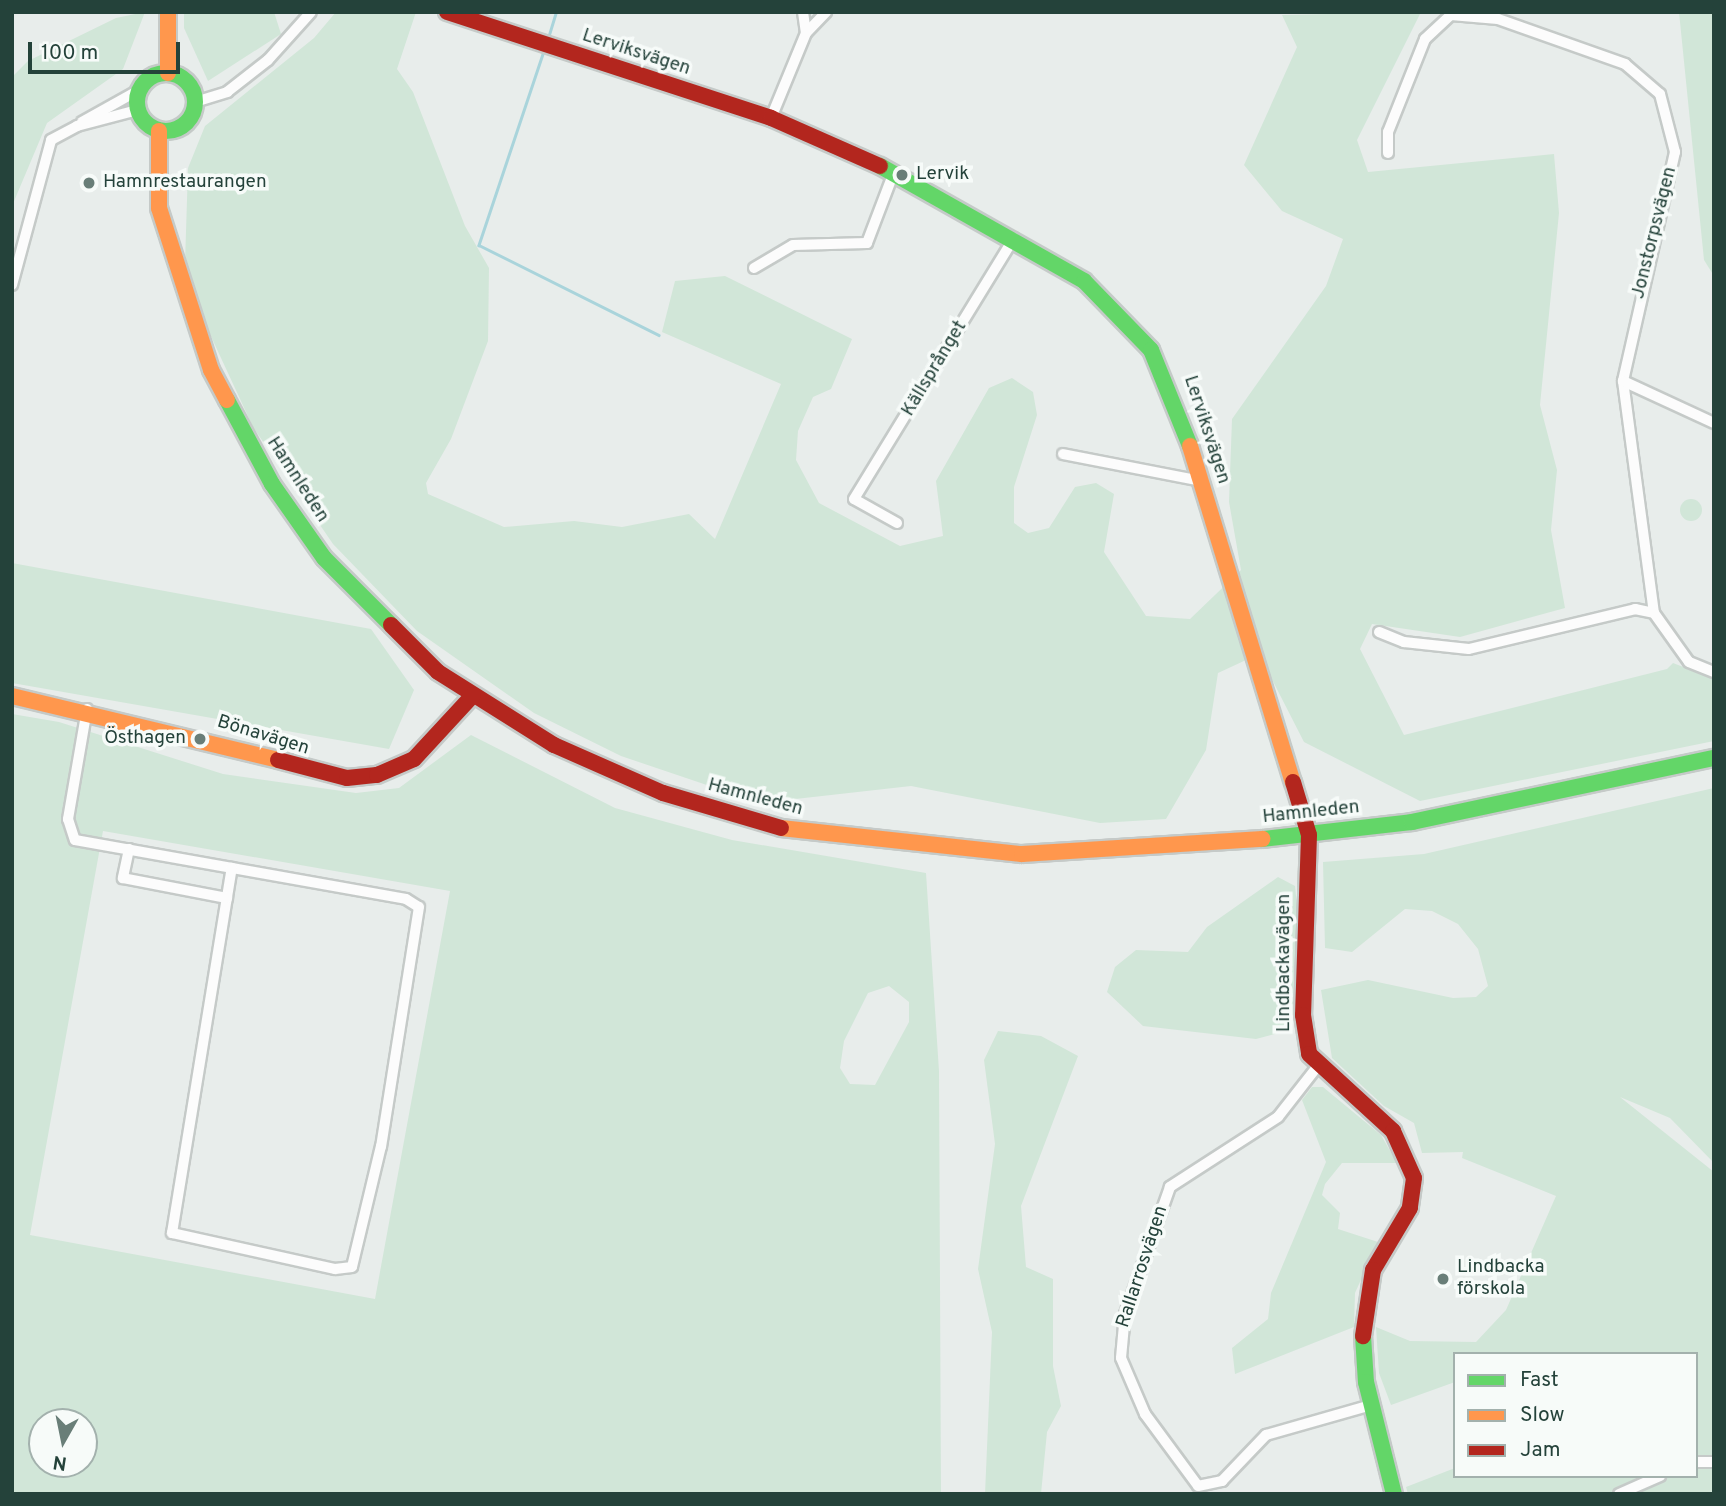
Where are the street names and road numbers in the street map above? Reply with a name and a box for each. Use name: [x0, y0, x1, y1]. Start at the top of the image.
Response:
street label: Lerviksvägen: [579, 25, 693, 81]
street label: Jonstorpsvägen: [1628, 165, 1682, 301]
street label: Källsprånget: [898, 317, 972, 421]
street label: Lerviksvägen: [1178, 373, 1234, 487]
street label: Hamnleden: [261, 433, 333, 527]
street label: Bönavägen: [214, 711, 312, 761]
street label: Hamnleden: [705, 774, 805, 822]
street label: Hamnleden: [1261, 797, 1361, 829]
street label: Lindbackavägen: [1274, 894, 1296, 1032]
street label: Rallarrosvägen: [1113, 1203, 1173, 1331]

